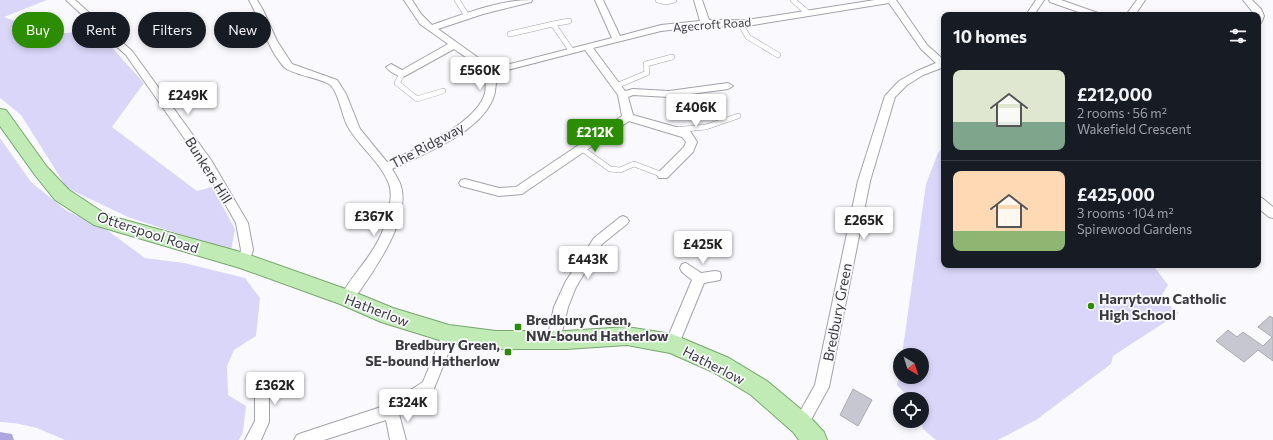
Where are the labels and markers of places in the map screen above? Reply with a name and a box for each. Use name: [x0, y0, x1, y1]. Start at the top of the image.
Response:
pin: £560K: [452, 57, 508, 91]
pin: £249K: [160, 82, 216, 116]
pin: £406K: [668, 94, 724, 128]
pin: £212K: [567, 119, 623, 153]
pin: £367K: [346, 203, 402, 237]
pin: £265K: [836, 207, 892, 241]
pin: £425K: [675, 231, 731, 265]
pin: £443K: [560, 246, 616, 280]
place label: Harrytown Catholic High School: [1099, 290, 1226, 323]
marker: Harrytown Catholic High School: [1086, 301, 1096, 311]
place label: Bredbury Green, NW-bound Hatherlow: [526, 311, 669, 344]
marker: Bredbury Green, NW-bound Hatherlow: [513, 322, 523, 332]
place label: Bredbury Green, SE-bound Hatherlow: [365, 336, 500, 369]
marker: Bredbury Green, SE-bound Hatherlow: [503, 347, 513, 357]
pin: £362K: [247, 372, 303, 406]
pin: £324K: [380, 389, 436, 423]

